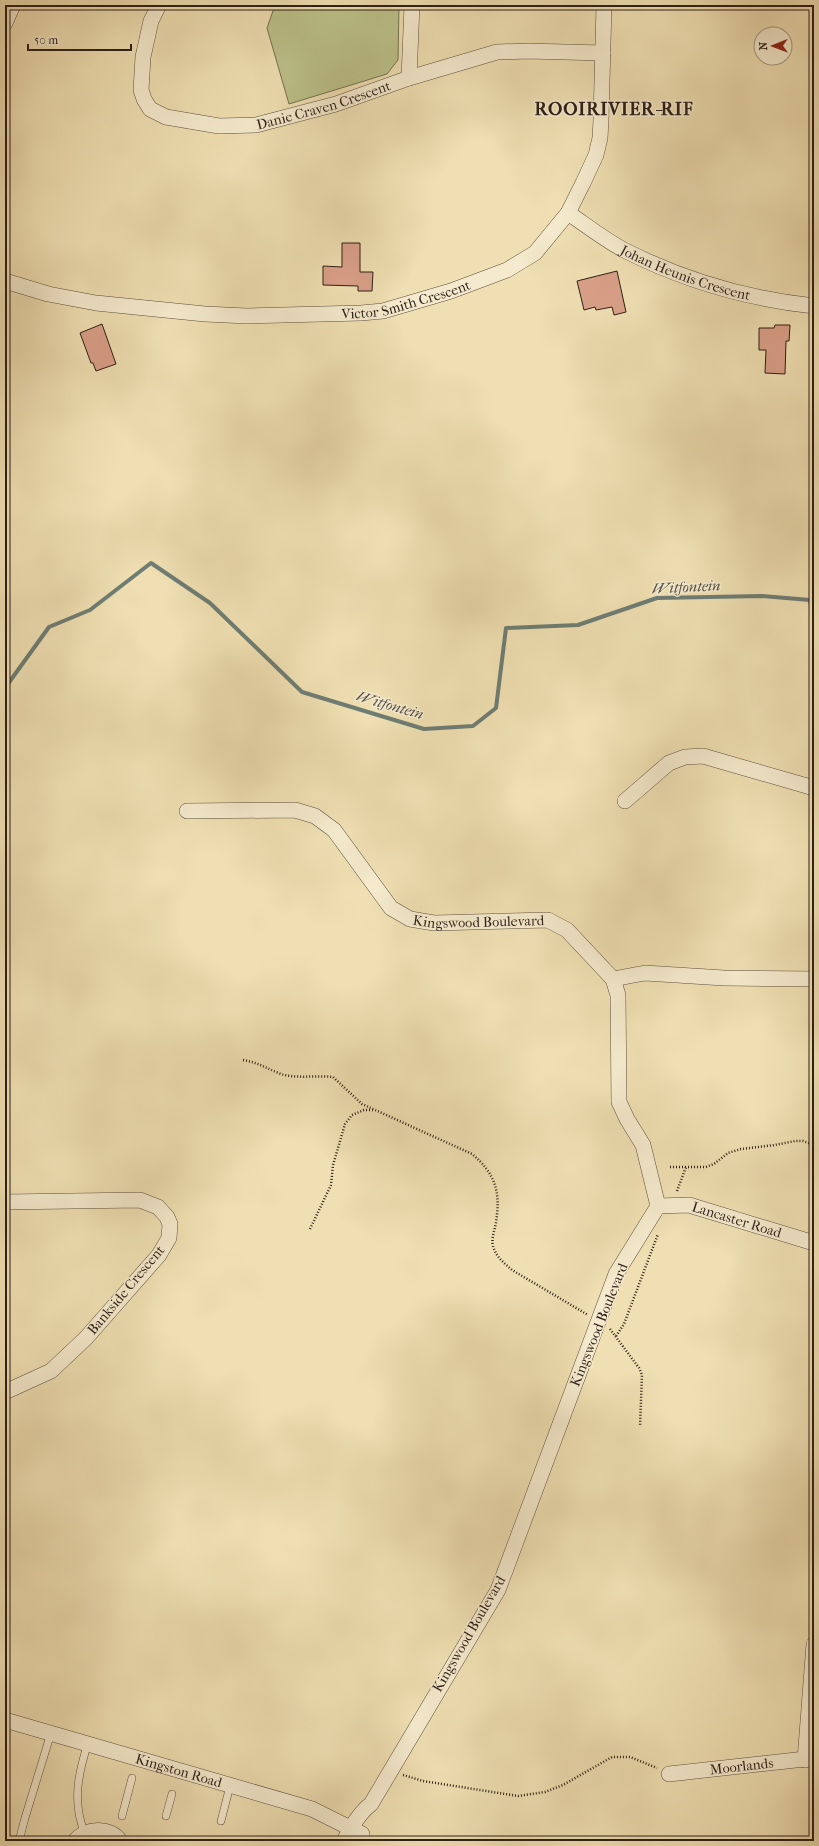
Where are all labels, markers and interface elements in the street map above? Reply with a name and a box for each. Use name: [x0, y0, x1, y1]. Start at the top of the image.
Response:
scale bar: [28, 26, 131, 52]
north arrow: [753, 26, 793, 66]
text: 50 m: [34, 33, 58, 47]
text: N: [757, 41, 770, 50]
street label: Danie Craven Crescent: [255, 77, 393, 133]
district label: ROOIRIVIER-RIF: [534, 99, 694, 120]
street label: Johan Heunis Crescent: [617, 241, 752, 304]
street label: Victor Smith Crescent: [340, 276, 473, 322]
water label: Witfontein: [651, 576, 721, 598]
water label: Witfontein: [354, 687, 426, 723]
street label: Kingswood Boulevard: [412, 911, 545, 932]
street label: Lancaster Road: [690, 1198, 784, 1241]
street label: Bankside Crescent: [84, 1242, 168, 1338]
street label: Kingswood Boulevard: [567, 1261, 632, 1389]
street label: Kingswood Boulevard: [429, 1573, 509, 1695]
street label: Kingston Road: [134, 1750, 225, 1791]
street label: Moorlands: [709, 1754, 774, 1778]

